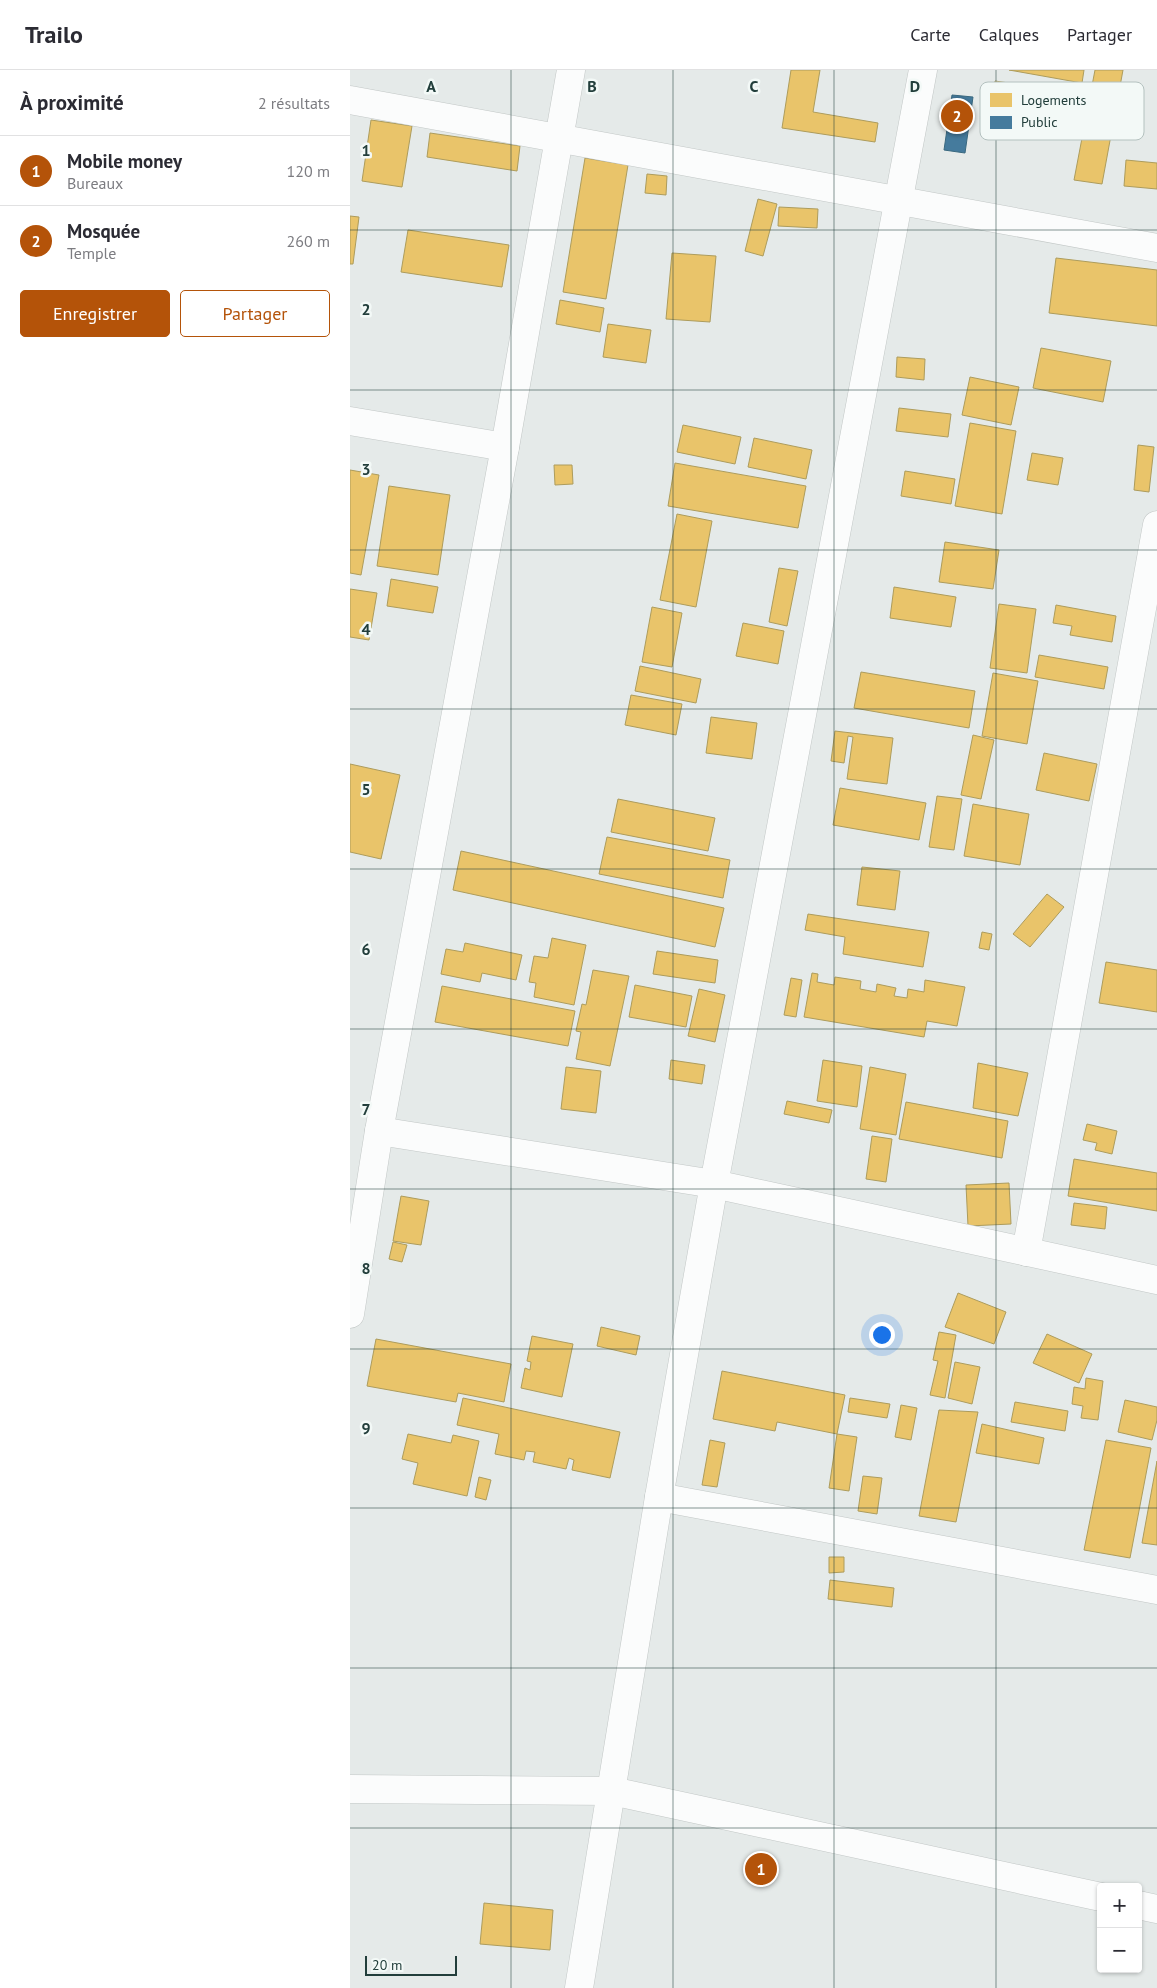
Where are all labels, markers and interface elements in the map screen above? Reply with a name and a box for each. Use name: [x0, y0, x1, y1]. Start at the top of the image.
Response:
text: Trailo: [25, 19, 83, 50]
text: Carte: [910, 23, 951, 46]
text: Calques: [979, 23, 1039, 46]
text: Partager: [1067, 23, 1132, 46]
text: A: [426, 76, 436, 96]
text: B: [587, 76, 597, 96]
text: C: [750, 76, 759, 96]
text: D: [910, 76, 920, 96]
legend: [980, 82, 1144, 140]
text: À proximité: [20, 89, 124, 116]
text: Logements: [1021, 91, 1086, 109]
text: 2 résultats: [258, 93, 330, 113]
pin: 2: [941, 97, 973, 135]
text: Public: [1021, 113, 1058, 131]
text: 1: [361, 140, 371, 160]
text: Mobile money: [67, 149, 182, 173]
text: 1: [31, 161, 41, 181]
text: 120 m: [287, 161, 330, 181]
text: Bureaux: [67, 173, 123, 193]
text: Mosquée: [67, 219, 140, 243]
text: 2: [31, 231, 41, 251]
text: 260 m: [287, 231, 330, 251]
text: Temple: [67, 243, 116, 263]
button: Enregistrer: [20, 290, 170, 337]
button: Partager: [180, 290, 330, 337]
text: 2: [361, 299, 371, 319]
text: 3: [361, 459, 371, 479]
text: 4: [361, 619, 371, 639]
text: 5: [361, 779, 371, 799]
text: 6: [361, 939, 371, 959]
text: 7: [361, 1099, 371, 1119]
text: 8: [361, 1258, 371, 1278]
your location: [869, 1322, 895, 1348]
text: 9: [361, 1418, 371, 1438]
pin: 1: [745, 1850, 777, 1888]
map controls: [1097, 1883, 1142, 1973]
button: +: [1097, 1883, 1142, 1928]
button: −: [1097, 1928, 1142, 1973]
scale bar: [365, 1953, 458, 1976]
text: 20 m: [372, 1956, 402, 1974]

